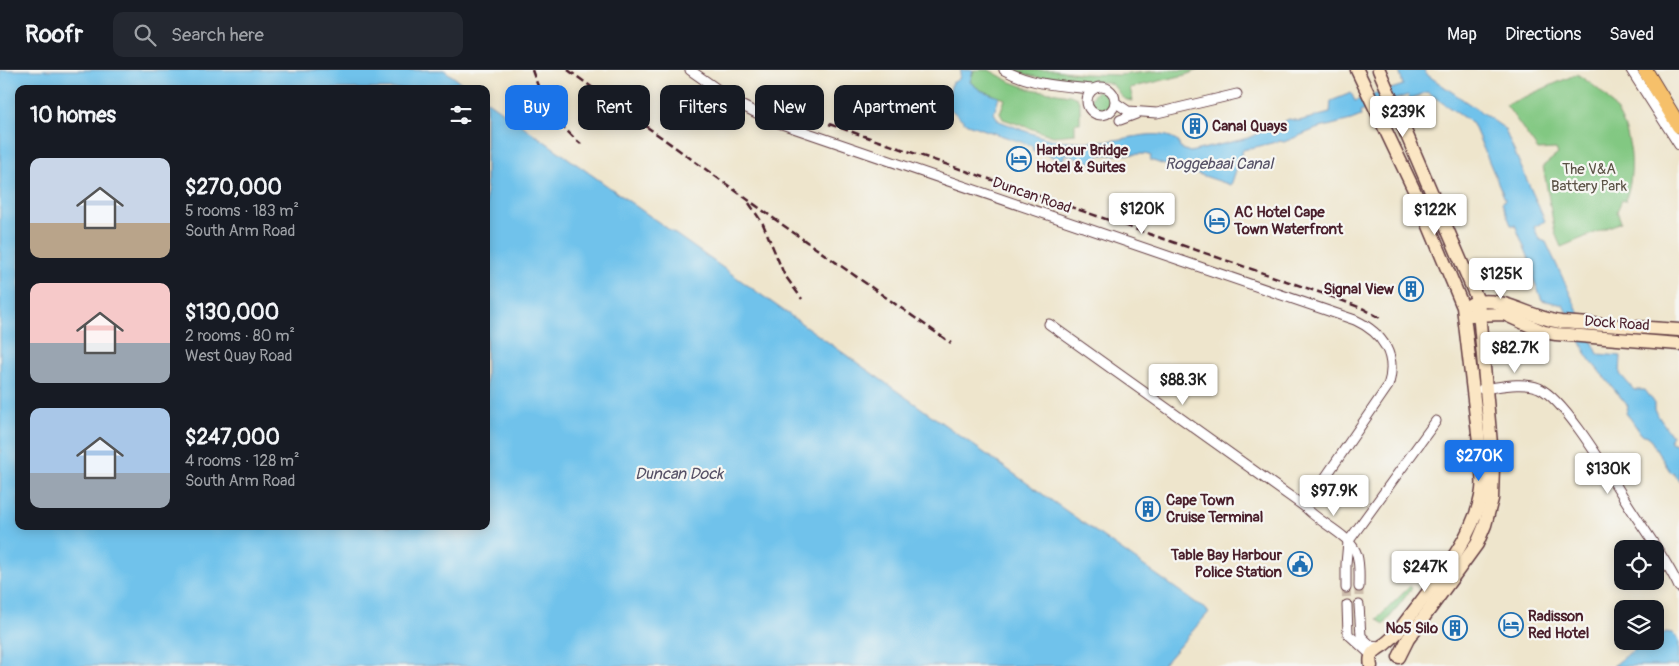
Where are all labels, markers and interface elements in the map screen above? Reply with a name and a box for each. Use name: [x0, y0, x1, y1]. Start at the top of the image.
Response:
search box: [113, 12, 463, 57]
text: Roofr: [25, 20, 83, 49]
icon: search: [131, 21, 159, 49]
text: Search here: [171, 23, 264, 47]
text: Map: [1447, 23, 1477, 46]
text: Directions: [1505, 23, 1581, 46]
text: Saved: [1609, 23, 1654, 46]
chip: Buy: [505, 85, 568, 130]
chip: Rent: [578, 85, 650, 130]
chip: Filters: [660, 85, 745, 130]
chip: New: [755, 85, 824, 130]
chip: Apartment: [834, 85, 954, 130]
pin: $239K: [1368, 96, 1438, 138]
icon: filters: [447, 101, 475, 129]
text: 10 homes: [30, 102, 116, 129]
text: $239K: [1381, 102, 1425, 122]
building icon: Canal Quays: [1182, 113, 1208, 139]
place label: Canal Quays: [1212, 117, 1287, 136]
place label: Harbour Bridge Hotel & Suites: [1036, 141, 1129, 177]
hotel icon: Harbour Bridge Hotel & Suites: [1006, 146, 1032, 172]
water label: Roggebaai Canal: [1165, 154, 1275, 174]
park label: The V&A Battery Park: [1551, 160, 1628, 196]
street label: Duncan Road: [990, 173, 1074, 218]
text: $270,000: [185, 174, 282, 201]
icon: home: [70, 178, 130, 238]
pin: $120K: [1107, 192, 1177, 235]
pin: $122K: [1400, 194, 1470, 236]
text: $120K: [1120, 199, 1164, 219]
text: $122K: [1414, 200, 1456, 220]
text: 5 rooms · 183 m²: [185, 201, 299, 221]
place label: AC Hotel Cape Town Waterfront: [1233, 203, 1344, 239]
hotel icon: AC Hotel Cape Town Waterfront: [1204, 208, 1230, 234]
text: South Arm Road: [185, 221, 295, 241]
pin: $125K: [1466, 258, 1536, 300]
text: $125K: [1480, 264, 1522, 284]
building icon: Signal View: [1398, 276, 1424, 302]
place label: Signal View: [1324, 280, 1395, 299]
text: $130,000: [185, 299, 279, 326]
icon: home: [70, 303, 130, 363]
street label: Dock Road: [1584, 312, 1650, 335]
text: 2 rooms · 80 m²: [185, 326, 295, 346]
pin: $82.7K: [1474, 332, 1556, 374]
text: $82.7K: [1491, 338, 1539, 358]
text: West Quay Road: [185, 346, 292, 366]
pin: $88.3K: [1142, 364, 1224, 406]
text: $88.3K: [1160, 370, 1206, 390]
text: $247,000: [185, 424, 280, 451]
icon: home: [70, 428, 130, 488]
pin: $270K: [1444, 440, 1514, 482]
text: $270K: [1456, 446, 1502, 466]
text: 4 rooms · 128 m²: [185, 451, 300, 471]
pin: $130K: [1573, 452, 1643, 495]
text: $130K: [1586, 459, 1630, 479]
water label: Duncan Dock: [635, 464, 724, 484]
text: South Arm Road: [185, 471, 295, 491]
pin: $97.9K: [1293, 474, 1375, 517]
text: $97.9K: [1311, 481, 1357, 501]
place label: Cape Town Cruise Terminal: [1166, 491, 1263, 527]
building icon: Cape Town Cruise Terminal: [1135, 496, 1161, 522]
map controls: [1614, 540, 1664, 650]
button: locate: [1614, 540, 1664, 590]
place label: Table Bay Harbour Police Station: [1170, 546, 1283, 582]
pin: $247K: [1390, 550, 1460, 593]
public building icon: Table Bay Harbour Police Station: [1287, 551, 1313, 577]
text: $247K: [1402, 557, 1448, 577]
button: layers: [1614, 600, 1664, 650]
place label: Radisson Red Hotel: [1528, 607, 1589, 643]
hotel icon: Radisson Red Hotel: [1498, 612, 1524, 638]
building icon: No5 Silo: [1442, 615, 1468, 641]
place label: No5 Silo: [1385, 619, 1438, 638]

